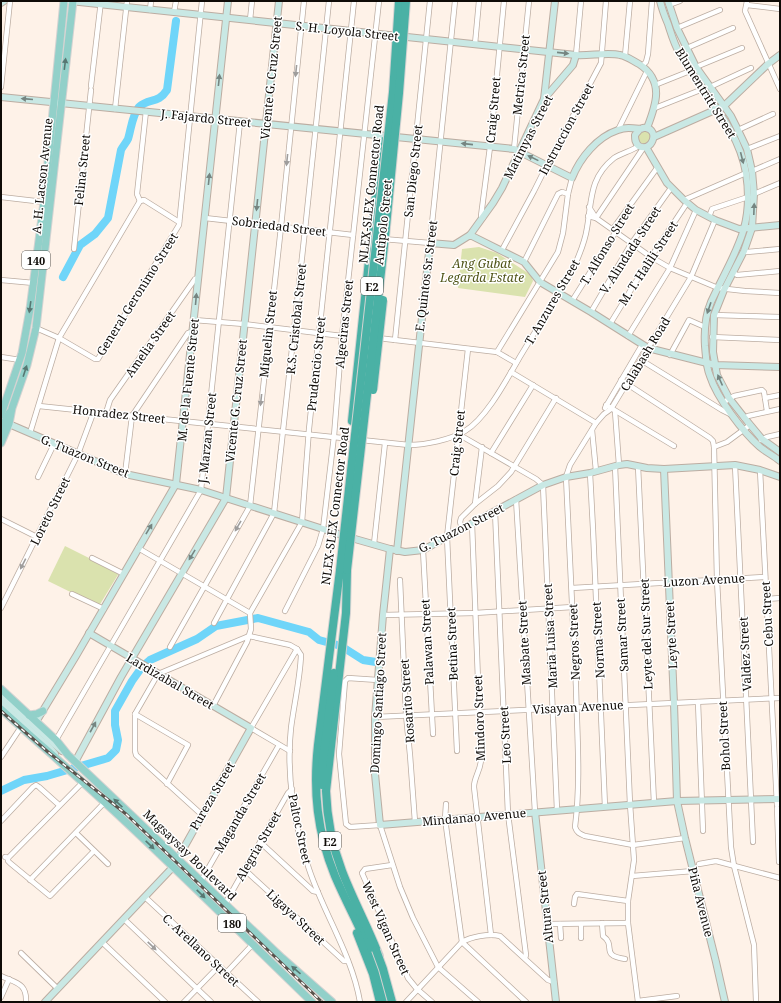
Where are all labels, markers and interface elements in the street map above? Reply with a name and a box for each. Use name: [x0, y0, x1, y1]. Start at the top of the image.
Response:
street label: Vicente G. Cruz Street: [256, 16, 286, 140]
street label: S. H. Loyola Street: [295, 17, 399, 45]
street label: Metrica Street: [508, 34, 534, 116]
street label: Blumentritt Street: [671, 45, 741, 141]
one-way arrow: [557, 50, 569, 57]
one-way arrow: [62, 58, 69, 70]
one-way arrow: [293, 65, 300, 77]
one-way arrow: [216, 74, 223, 86]
street label: Craig Street: [482, 76, 504, 144]
street label: Instruccion Street: [535, 80, 597, 178]
street label: Matimyas Street: [499, 92, 557, 182]
one-way arrow: [21, 96, 33, 103]
street label: NLEX-SLEX Connector Road: [354, 103, 388, 264]
street label: J. Fajardo Street: [159, 105, 252, 131]
street label: A. H. Lacson Avenue: [27, 117, 57, 235]
street label: San Diego Street: [400, 124, 426, 218]
street label: Felina Street: [70, 133, 94, 207]
one-way arrow: [460, 141, 473, 148]
one-way arrow: [740, 152, 746, 165]
one-way arrow: [284, 153, 291, 166]
one-way arrow: [527, 155, 539, 161]
one-way arrow: [206, 173, 212, 185]
street label: Antipolo Street: [370, 178, 396, 266]
one-way arrow: [254, 198, 260, 211]
street label: T. Alfonso Street: [576, 200, 638, 288]
street label: V. Alindada Street: [595, 203, 665, 297]
one-way arrow: [750, 203, 757, 215]
street label: Sobriedad Street: [231, 212, 327, 240]
street label: M. T. Halili Street: [614, 217, 682, 309]
street label: E. Quintos Sr. Street: [411, 220, 441, 332]
street label: General Geronimo Street: [92, 229, 182, 359]
road number: 140: [22, 251, 50, 269]
park label: Ang Gubat Legarda Estate: [439, 255, 524, 286]
street label: T. Anzures Street: [521, 256, 583, 348]
street label: R.S. Cristobal Street: [282, 263, 310, 375]
road number: E2: [361, 277, 383, 295]
street label: Algeciras Street: [331, 279, 357, 369]
street label: Miguelin Street: [255, 290, 281, 378]
one-way arrow: [193, 293, 200, 305]
one-way arrow: [27, 301, 33, 313]
one-way arrow: [706, 302, 712, 314]
street label: Amelia Street: [121, 308, 179, 380]
street label: Calabash Road: [616, 313, 674, 394]
street label: Prudencio Street: [303, 316, 329, 412]
street label: M. de la Fuente Street: [173, 317, 203, 443]
street label: Vicente G. Cruz Street: [221, 339, 251, 463]
one-way arrow: [22, 365, 28, 377]
one-way arrow: [716, 374, 723, 386]
street label: J. Marzan Street: [194, 392, 220, 485]
one-way arrow: [258, 394, 265, 406]
street label: Honradez Street: [72, 401, 166, 427]
street label: Craig Street: [445, 409, 469, 477]
street label: NLEX-SLEX Connector Road: [317, 425, 353, 586]
street label: G. Tuazon Street: [38, 431, 132, 481]
street label: Loreto Street: [26, 474, 74, 548]
street label: G. Tuazon Street: [415, 499, 507, 557]
one-way arrow: [235, 520, 242, 532]
one-way arrow: [146, 523, 153, 535]
one-way arrow: [188, 549, 195, 561]
one-way arrow: [20, 559, 26, 570]
street label: Luzon Avenue: [663, 569, 745, 591]
street label: Leyte del Sur Street: [636, 578, 656, 690]
street label: Cebu Street: [757, 581, 777, 647]
street label: Maria Luisa Street: [539, 583, 561, 689]
street label: Samar Street: [612, 598, 632, 672]
street label: Palawan Street: [416, 599, 438, 685]
street label: Masbate Street: [513, 600, 535, 686]
street label: Norma Street: [588, 601, 608, 679]
street label: Leyte Street: [661, 601, 681, 669]
street label: Negros Street: [564, 603, 584, 681]
street label: Betina Street: [442, 607, 462, 681]
street label: Valdez Street: [735, 616, 755, 692]
street label: Domingo Santiago Street: [366, 632, 390, 774]
street label: Lardizabal Street: [123, 649, 217, 713]
street label: Rosarito Street: [396, 658, 418, 744]
street label: Mindoro Street: [469, 675, 489, 761]
street label: Visayan Avenue: [532, 696, 624, 718]
street label: Bohol Street: [714, 701, 734, 771]
street label: Leo Street: [495, 706, 515, 764]
one-way arrow: [90, 722, 97, 733]
street label: Pureza Street: [186, 759, 238, 833]
street label: Maganda Street: [210, 770, 270, 856]
street label: Paltoc Street: [284, 792, 316, 866]
one-way arrow: [113, 798, 124, 807]
street label: Mindanao Avenue: [421, 804, 527, 830]
street label: Magsaysay Boulevard: [139, 806, 241, 905]
street label: Alegria Street: [231, 808, 285, 884]
road number: E2: [319, 832, 341, 850]
one-way arrow: [145, 840, 155, 850]
street label: Piña Avenue: [684, 865, 718, 939]
street label: Altura Street: [533, 870, 557, 944]
street label: West Vigan Street: [358, 879, 414, 977]
street label: Ligaya Street: [263, 885, 329, 949]
one-way arrow: [196, 889, 206, 898]
street label: C. Arellano Street: [159, 910, 243, 990]
road number: 180: [218, 914, 246, 932]
one-way arrow: [147, 941, 157, 951]
one-way arrow: [291, 966, 300, 975]

